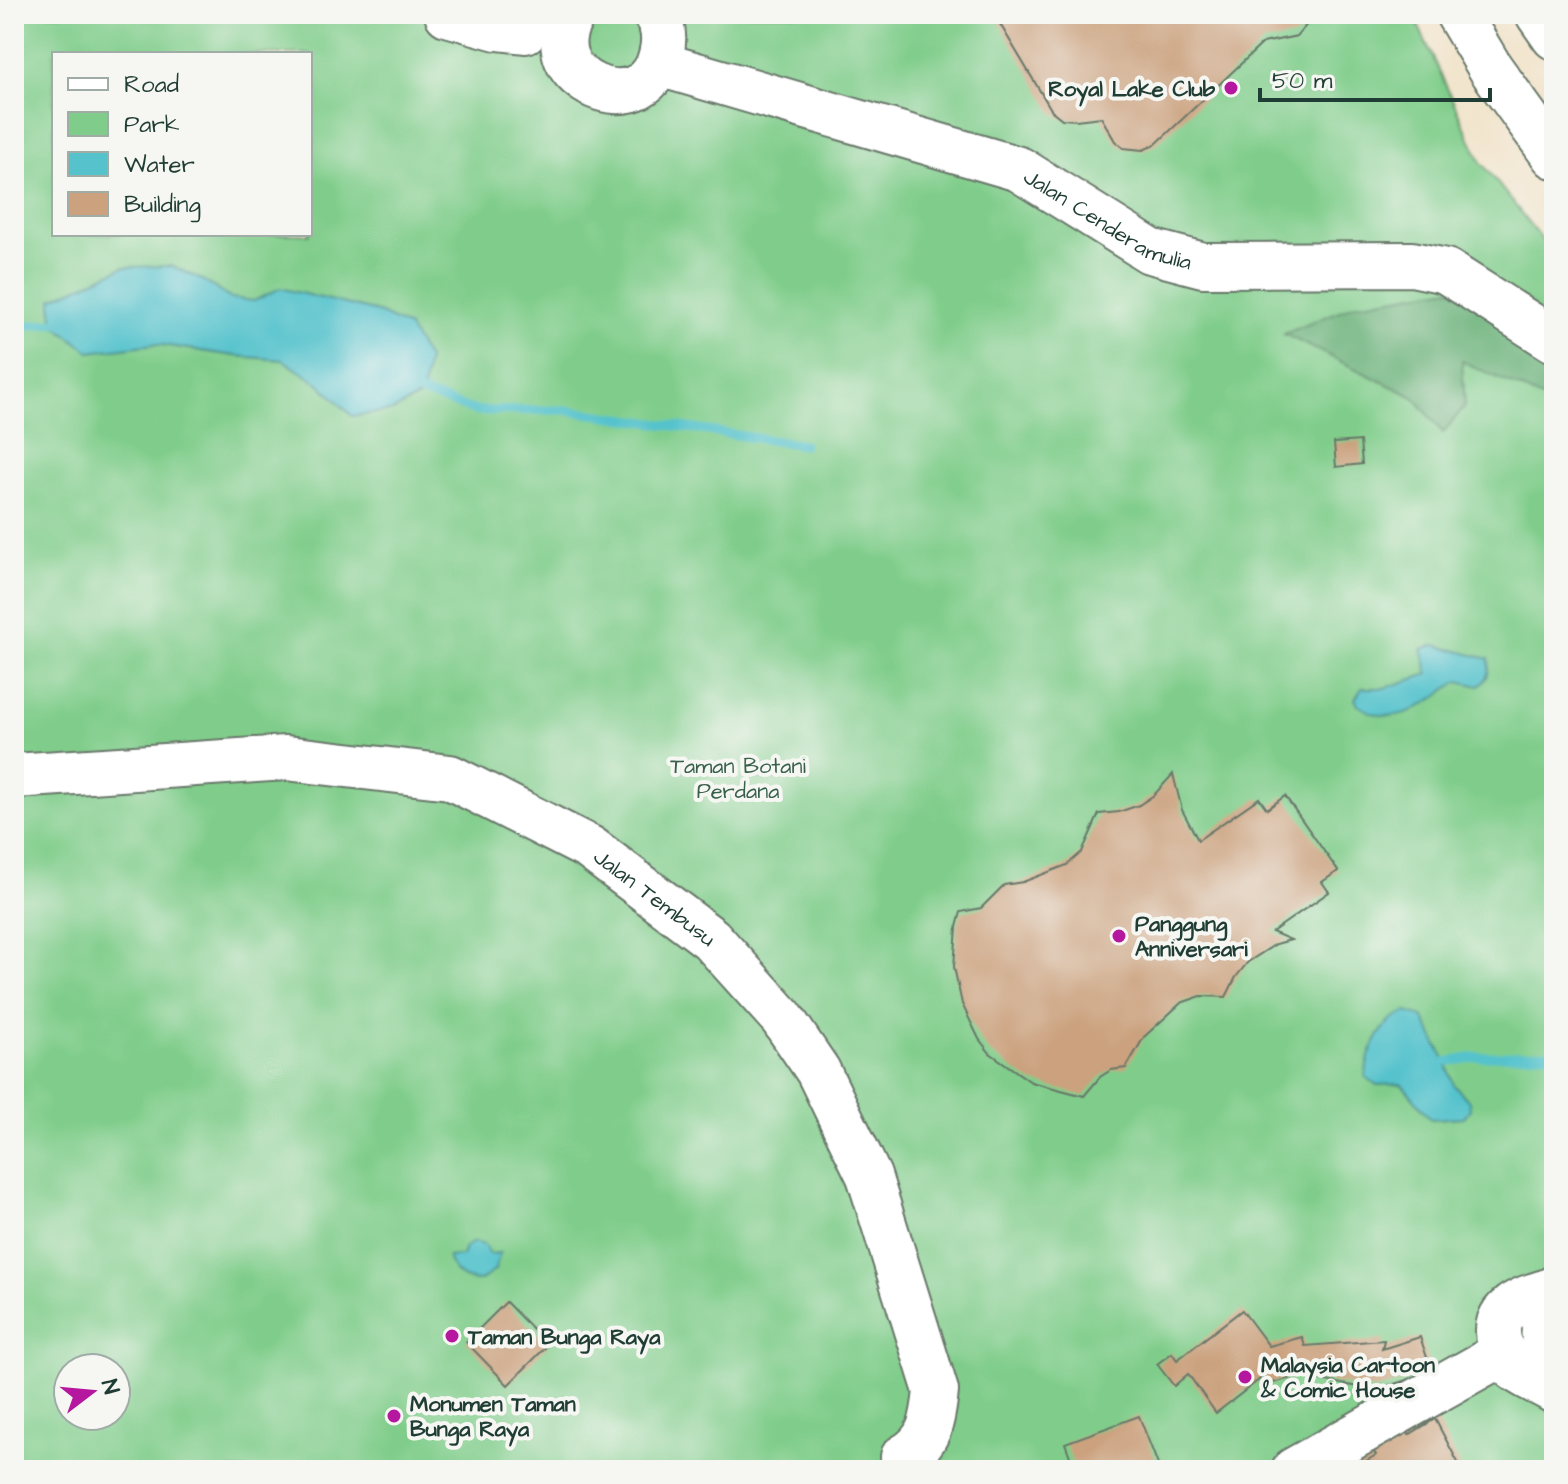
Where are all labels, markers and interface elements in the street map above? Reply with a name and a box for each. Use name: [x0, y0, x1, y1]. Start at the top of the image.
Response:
legend: [52, 52, 312, 236]
scale bar: [1260, 52, 1490, 102]
text: 50 m: [1272, 64, 1333, 98]
text: Road: [124, 68, 179, 102]
place label: Royal Lake Club: [1048, 74, 1216, 107]
marker: Royal Lake Club: [1222, 79, 1240, 97]
text: Park: [124, 108, 180, 142]
text: Water: [124, 148, 195, 182]
street label: Jalan Cenderamulia: [1017, 162, 1195, 278]
text: Building: [124, 188, 201, 223]
park label: Taman Botani Perdana: [670, 751, 806, 807]
street label: Jalan Tembusu: [587, 842, 722, 954]
place label: Panggung Anniversari: [1135, 909, 1248, 965]
marker: Panggung Anniversari: [1110, 927, 1128, 945]
place label: Taman Bunga Raya: [467, 1322, 661, 1355]
marker: Taman Bunga Raya: [443, 1327, 461, 1345]
place label: Malaysia Cartoon & Comic House: [1260, 1350, 1435, 1406]
north arrow: [52, 1352, 132, 1432]
marker: Malaysia Cartoon & Comic House: [1236, 1368, 1254, 1386]
text: N: [93, 1376, 127, 1398]
place label: Monumen Taman Bunga Raya: [410, 1389, 576, 1447]
marker: Monumen Taman Bunga Raya: [385, 1407, 403, 1425]

